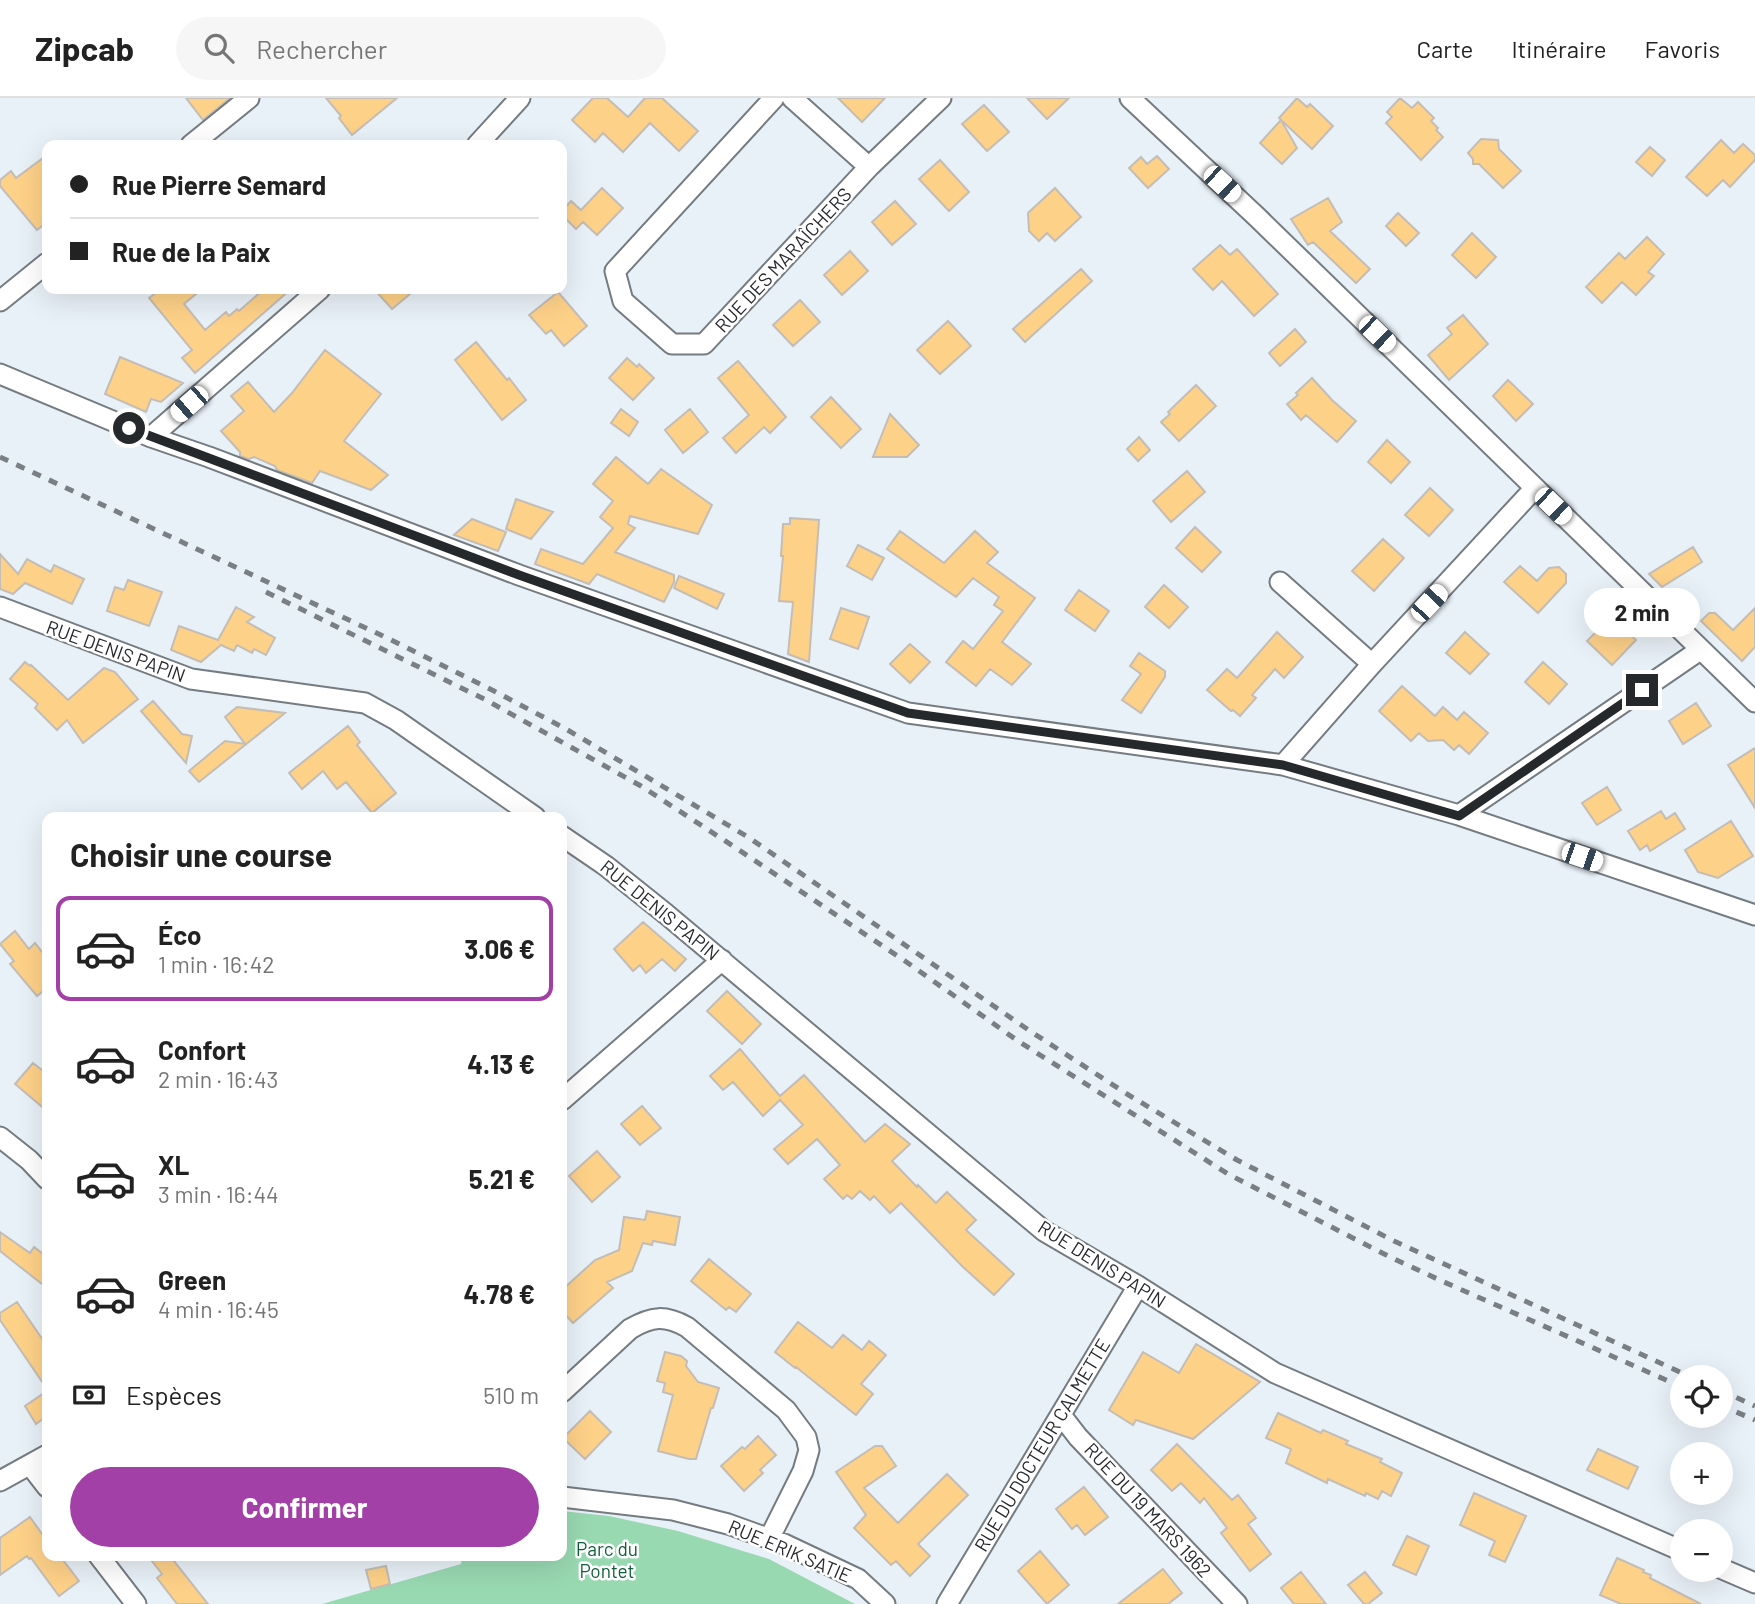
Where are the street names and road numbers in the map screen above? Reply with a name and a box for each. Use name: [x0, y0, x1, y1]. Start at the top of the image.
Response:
street label: RUE DES MARAÎCHERS: [710, 183, 856, 337]
street label: RUE DENIS PAPIN: [43, 615, 189, 686]
street label: RUE DENIS PAPIN: [596, 855, 724, 965]
street label: RUE DENIS PAPIN: [1034, 1215, 1170, 1312]
street label: RUE DU DOCTEUR CALMETTE: [969, 1334, 1114, 1555]
street label: RUE DU 19 MARS 1962: [1080, 1438, 1217, 1582]
street label: RUE ERIK SATIE: [725, 1514, 855, 1587]

